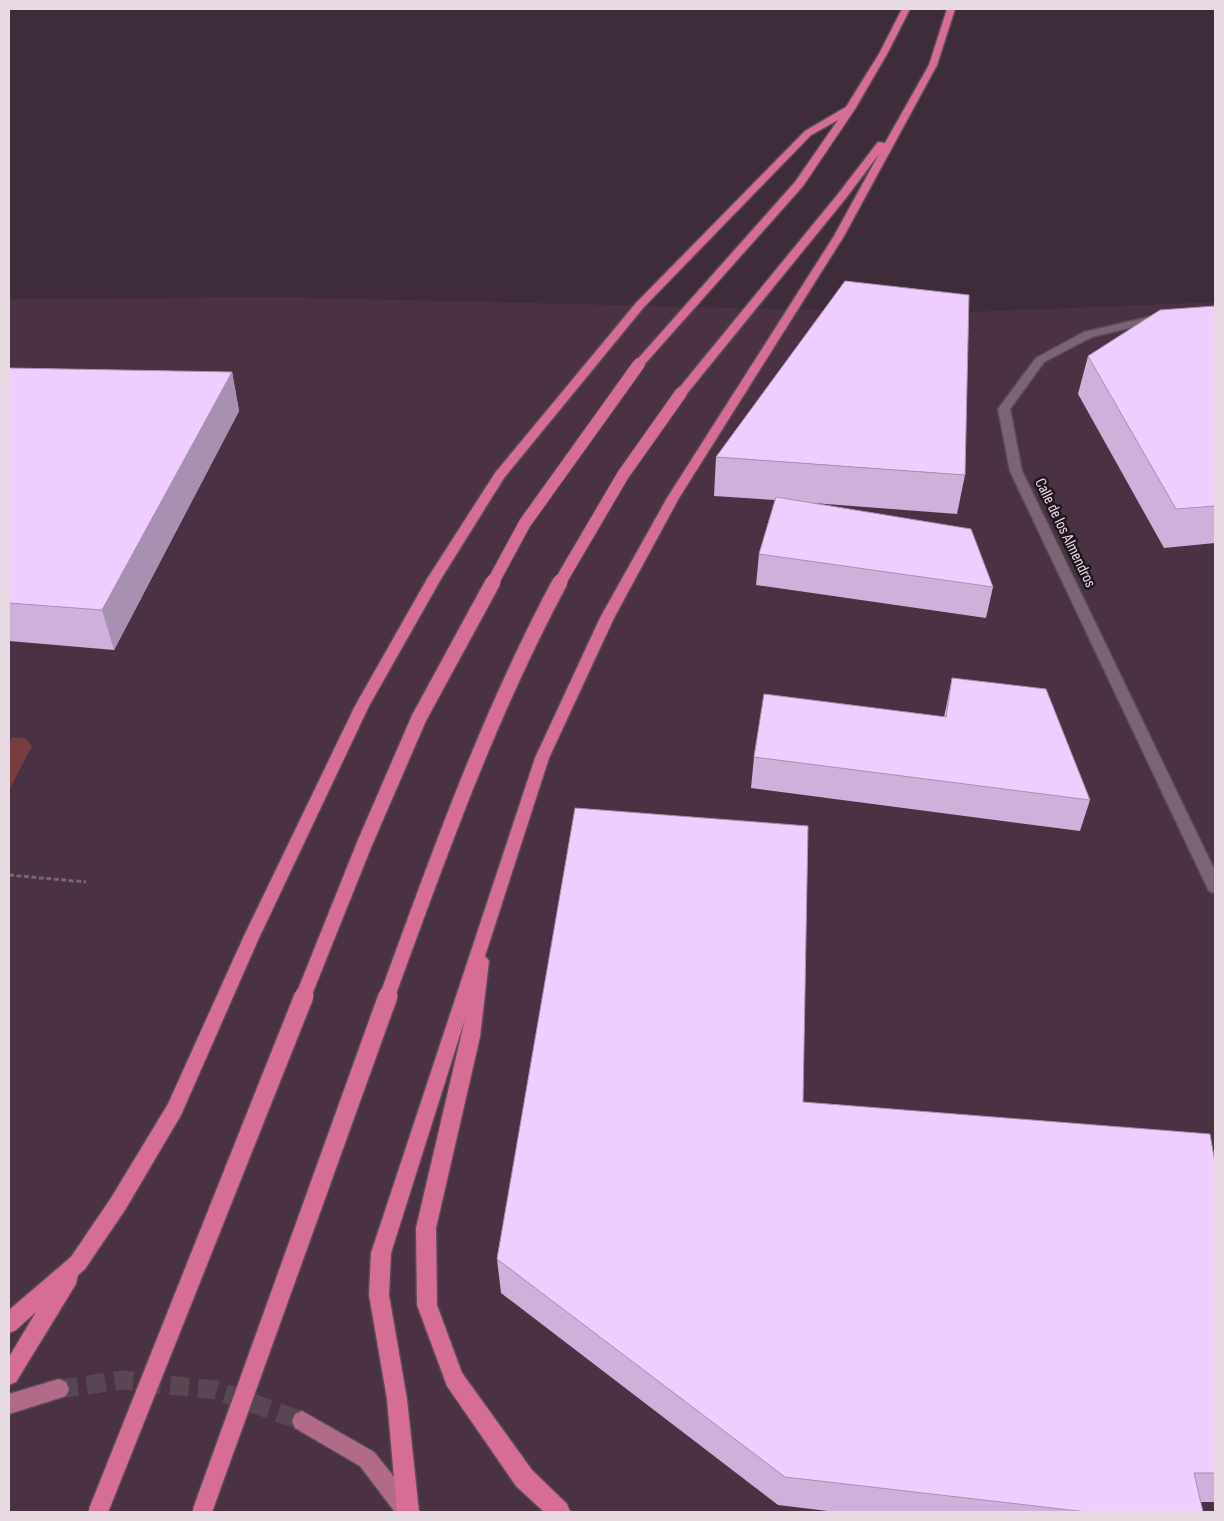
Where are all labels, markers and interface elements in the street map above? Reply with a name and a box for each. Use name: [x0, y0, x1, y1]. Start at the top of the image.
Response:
street label: Calle de los Almendros: [1030, 475, 1100, 591]

